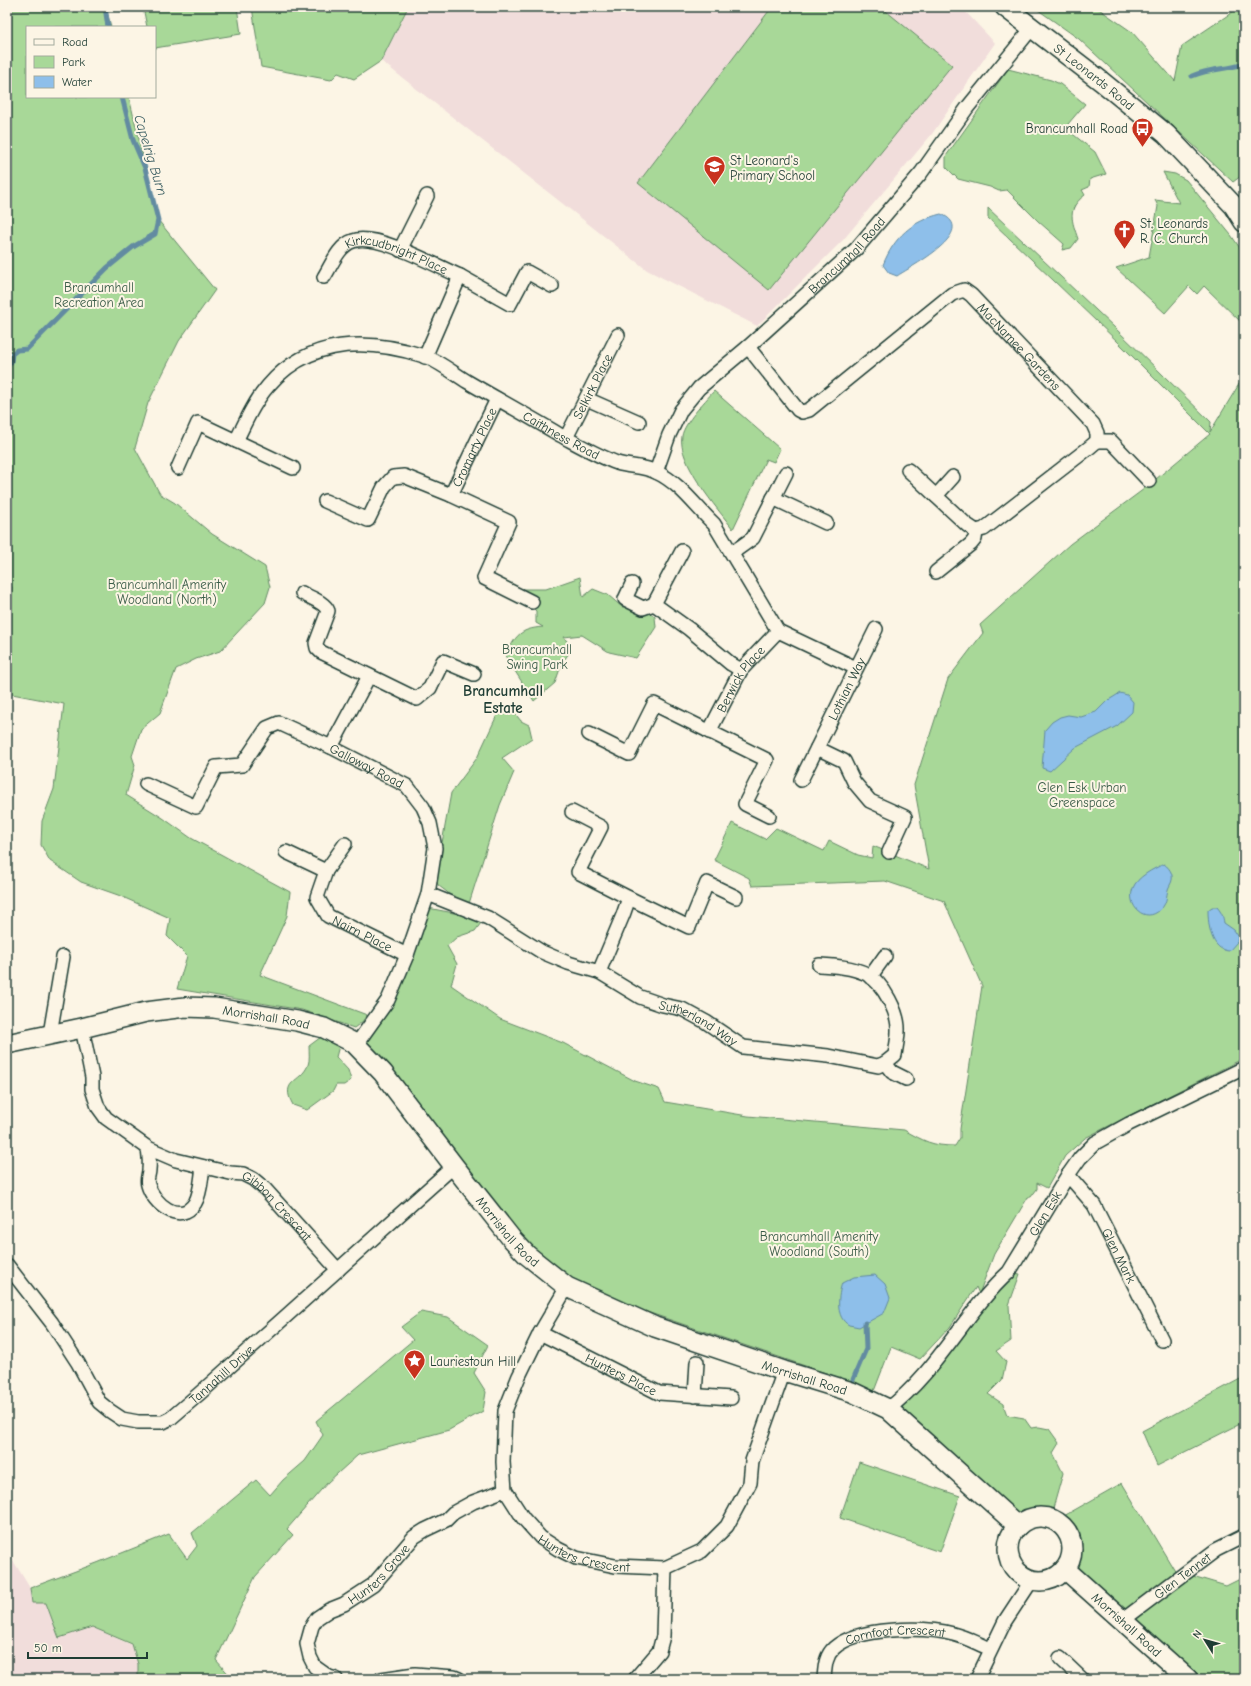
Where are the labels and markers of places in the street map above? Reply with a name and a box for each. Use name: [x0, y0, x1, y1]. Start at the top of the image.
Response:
bus stop icon: Brancumhall Road: [1130, 115, 1156, 148]
place label: Brancumhall Road: [1026, 121, 1128, 136]
place label: St Leonard's Primary School: [730, 153, 815, 183]
school or university icon: St Leonard's Primary School: [702, 154, 728, 187]
place label: St. Leonards R. C. Church: [1140, 216, 1208, 246]
church icon: St. Leonards R. C. Church: [1112, 217, 1138, 250]
place icon: Lauriestoun Hill: [402, 1348, 428, 1381]
place label: Lauriestoun Hill: [430, 1354, 516, 1369]

